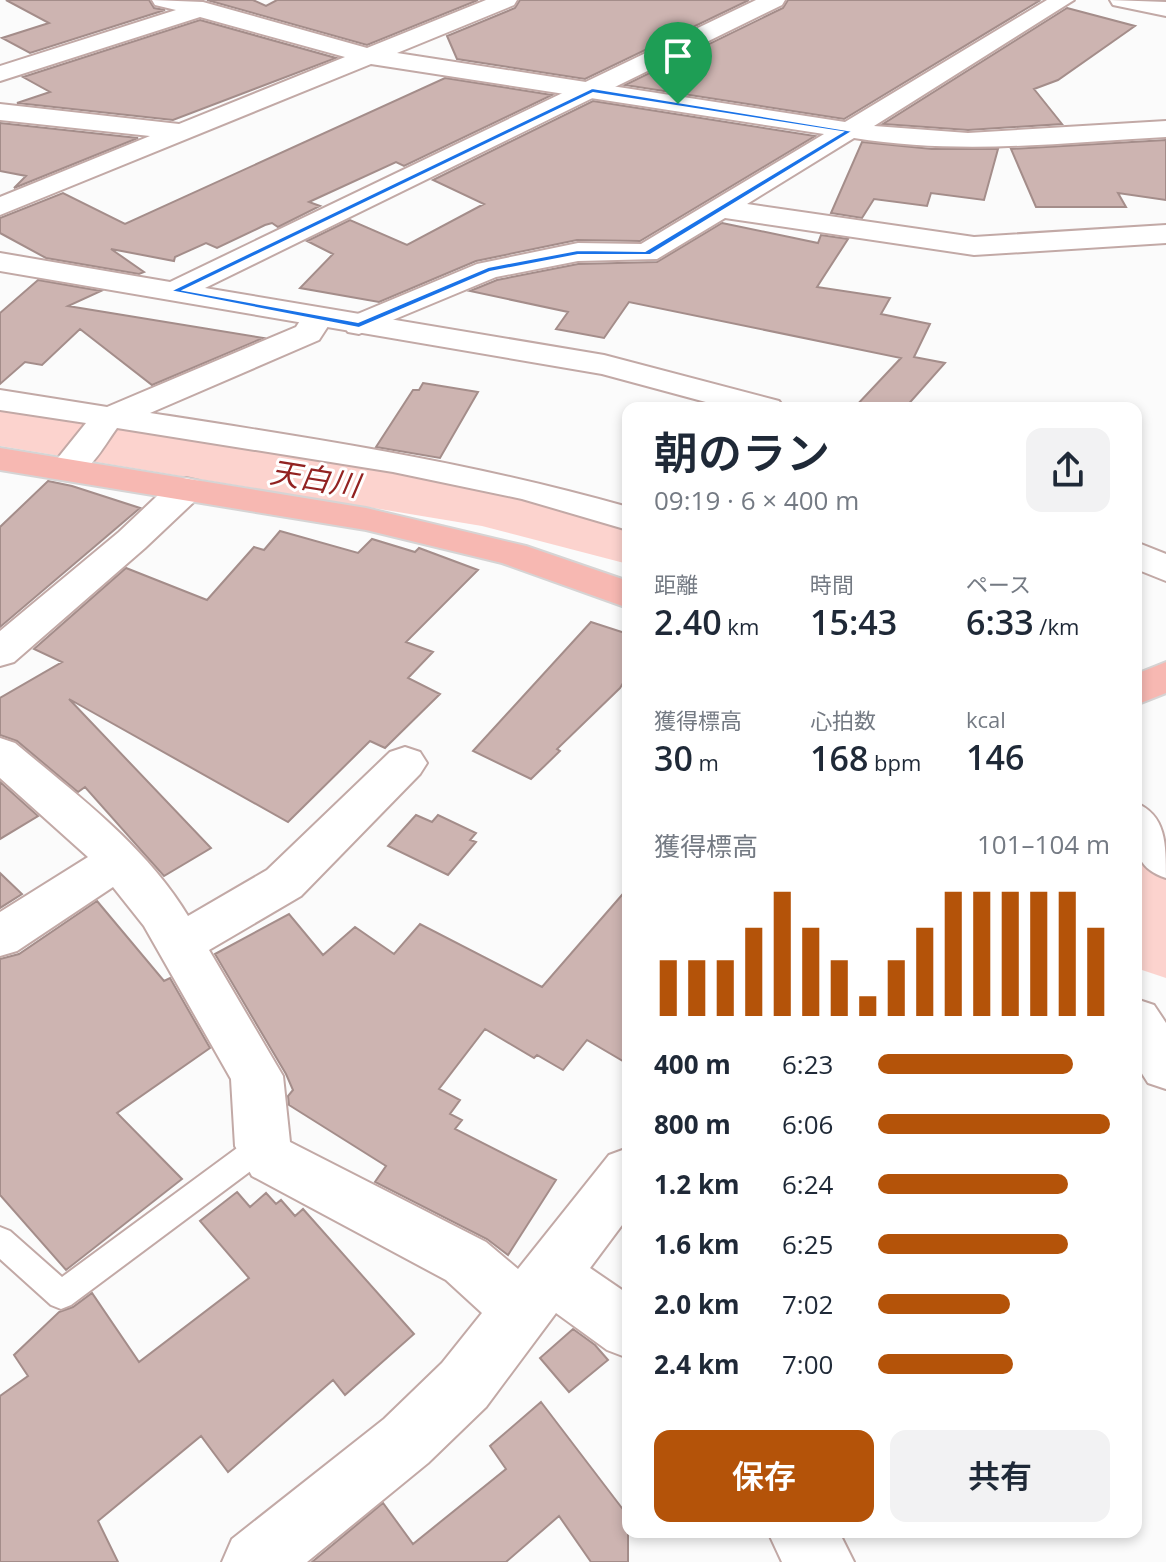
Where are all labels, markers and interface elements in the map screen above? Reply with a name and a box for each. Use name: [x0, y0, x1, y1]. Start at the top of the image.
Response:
pin: [644, 22, 712, 104]
icon: arrive: [656, 34, 700, 78]
text: 朝のラン: [654, 422, 830, 482]
button: share: [1026, 428, 1110, 512]
water label: 天白川: [267, 451, 366, 506]
text: 09:19 · 6 × 400 m: [654, 482, 859, 518]
text: 距離: [654, 569, 698, 599]
text: 時間: [810, 569, 854, 599]
text: ペース: [966, 569, 1031, 599]
text: 2.40: [654, 599, 722, 645]
text: 15:43: [810, 599, 897, 645]
text: 6:33: [966, 599, 1034, 645]
text: km: [722, 611, 759, 641]
text: /km: [1034, 611, 1079, 641]
text: kcal: [966, 704, 1006, 734]
text: 獲得標高: [654, 705, 742, 735]
text: 心拍数: [810, 705, 876, 735]
text: 146: [966, 734, 1024, 780]
text: 30: [654, 735, 693, 781]
text: 168: [810, 735, 868, 781]
text: m: [693, 747, 719, 777]
text: bpm: [868, 747, 921, 777]
text: 101–104 m: [977, 826, 1110, 862]
text: 獲得標高: [654, 828, 758, 864]
text: 400 m: [654, 1046, 731, 1082]
text: 6:23: [782, 1046, 833, 1082]
text: 800 m: [654, 1106, 731, 1142]
text: 6:06: [782, 1106, 833, 1142]
text: 1.2 km: [654, 1166, 740, 1202]
text: 6:24: [782, 1166, 833, 1202]
text: 1.6 km: [654, 1226, 740, 1262]
text: 6:25: [782, 1226, 833, 1262]
text: 2.0 km: [654, 1286, 740, 1322]
text: 7:02: [782, 1286, 833, 1322]
text: 2.4 km: [654, 1346, 740, 1382]
text: 7:00: [782, 1346, 833, 1382]
button: 保存: [654, 1430, 874, 1522]
button: 共有: [890, 1430, 1110, 1522]

